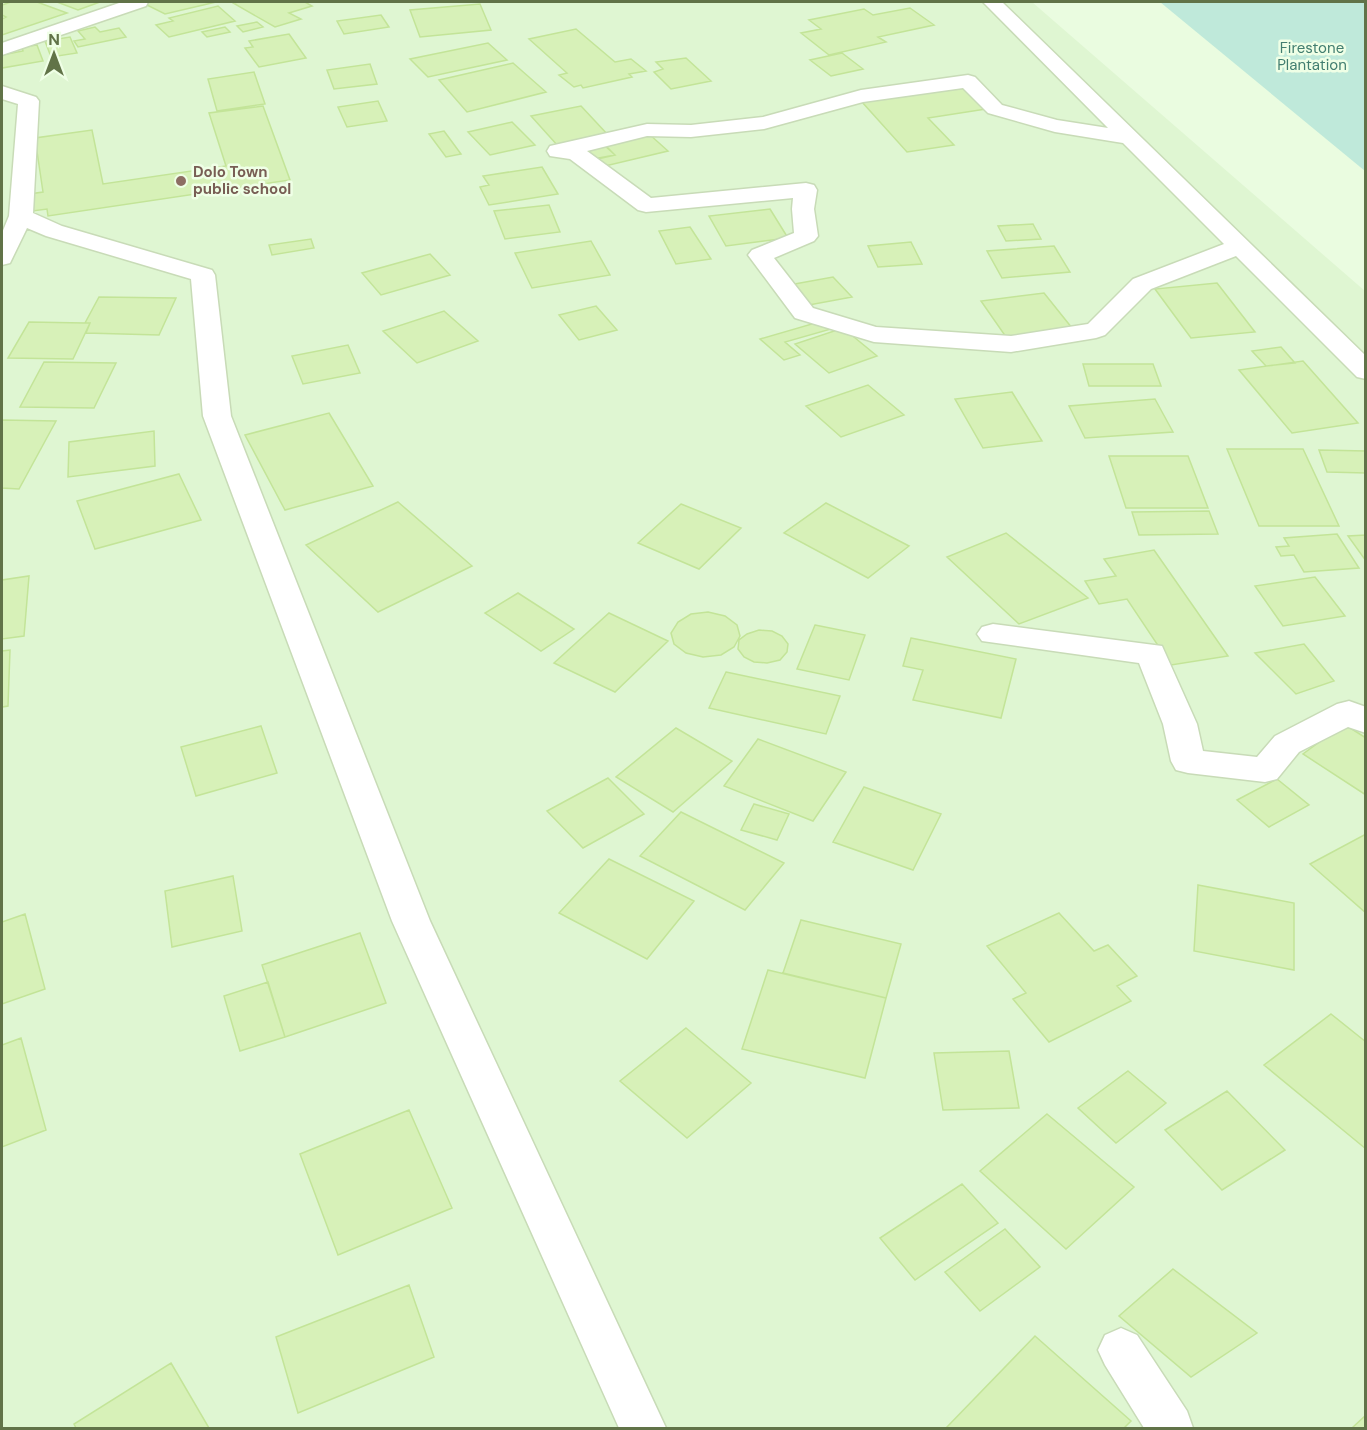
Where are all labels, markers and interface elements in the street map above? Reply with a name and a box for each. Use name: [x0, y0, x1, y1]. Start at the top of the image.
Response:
north arrow: [24, 24, 84, 84]
text: N: [48, 29, 60, 50]
park label: Firestone Plantation: [1277, 38, 1347, 75]
place label: Dolo Town public school: [193, 162, 291, 199]
marker: Dolo Town public school: [174, 174, 188, 188]

